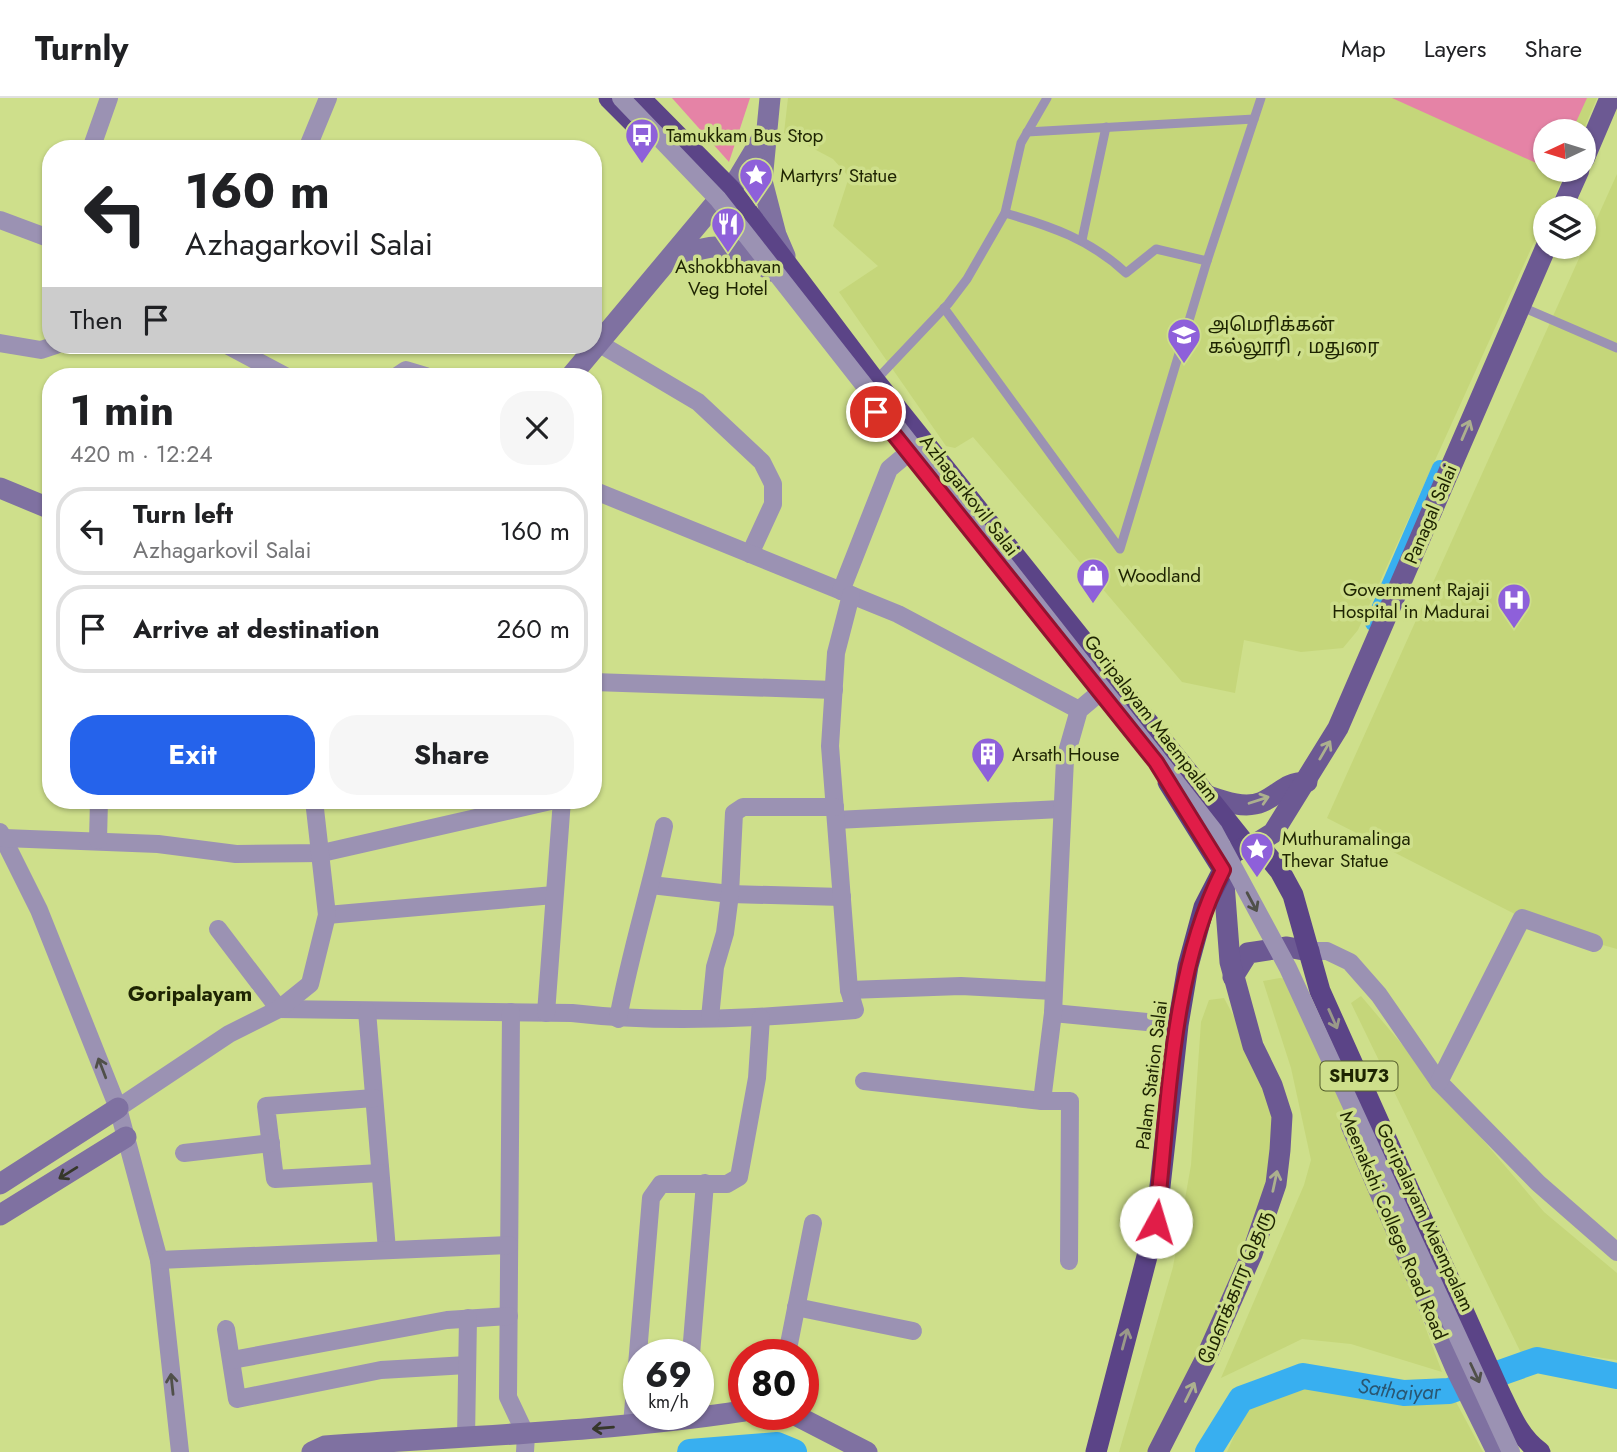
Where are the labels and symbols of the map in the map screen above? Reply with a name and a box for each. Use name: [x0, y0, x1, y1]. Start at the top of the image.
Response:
bus stop icon: Tamukkam Bus Stop: [623, 116, 661, 165]
north arrow: [1533, 119, 1596, 182]
place label: Tamukkam Bus Stop: [666, 122, 824, 149]
place icon: Martyrs' Statue: [737, 156, 775, 205]
place label: Martyrs' Statue: [780, 162, 897, 189]
restaurant icon: Ashokbhavan Veg Hotel: [709, 205, 747, 254]
place label: Ashokbhavan Veg Hotel: [675, 253, 781, 302]
place label: அமெரிக்கன் கல்லூரி , மதுரை: [1208, 311, 1379, 360]
school or university icon: அமெரிக்கன் கல்லூரி , மதுரை: [1165, 316, 1203, 365]
pin: [846, 382, 906, 442]
one-way arrow: [1461, 420, 1474, 441]
street label: Azhagarkovil Salai: [914, 429, 1026, 562]
street label: Panagal Salai: [1397, 460, 1464, 568]
shop icon: Woodland: [1074, 556, 1112, 605]
place label: Woodland: [1118, 562, 1201, 589]
place label: Government Rajaji Hospital in Madurai: [1332, 576, 1490, 625]
hospital icon: Government Rajaji Hospital in Madurai: [1495, 581, 1533, 630]
street label: Goripalayam Maempalam: [1078, 629, 1225, 808]
building icon: Arsath House: [969, 735, 1007, 784]
place label: Arsath House: [1012, 741, 1120, 768]
one-way arrow: [1318, 741, 1332, 761]
one-way arrow: [1248, 793, 1269, 805]
place label: Muthuramalinga Thevar Statue: [1282, 825, 1411, 874]
place icon: Muthuramalinga Thevar Statue: [1238, 830, 1276, 879]
one-way arrow: [1246, 891, 1260, 912]
district label: Goripalayam: [128, 979, 252, 1009]
street label: Palam Station Salai: [1129, 999, 1174, 1151]
one-way arrow: [1327, 1008, 1340, 1029]
one-way arrow: [95, 1057, 108, 1079]
road number: SHU73: [1320, 1062, 1398, 1091]
street label: Meenakshi College Road Road: [1333, 1106, 1454, 1344]
street label: Goripalayam Maempalam: [1370, 1118, 1481, 1316]
one-way arrow: [58, 1166, 78, 1180]
one-way arrow: [1269, 1170, 1283, 1193]
position arrow: [1119, 1185, 1193, 1259]
street label: மேளக்கார தெரு: [1192, 1206, 1279, 1368]
one-way arrow: [1119, 1328, 1132, 1350]
speed limit sign: 80: [728, 1339, 819, 1430]
one-way arrow: [1469, 1362, 1482, 1383]
water label: Sathaiyar: [1356, 1370, 1442, 1408]
one-way arrow: [166, 1373, 179, 1396]
one-way arrow: [1184, 1382, 1197, 1403]
one-way arrow: [592, 1421, 615, 1434]

